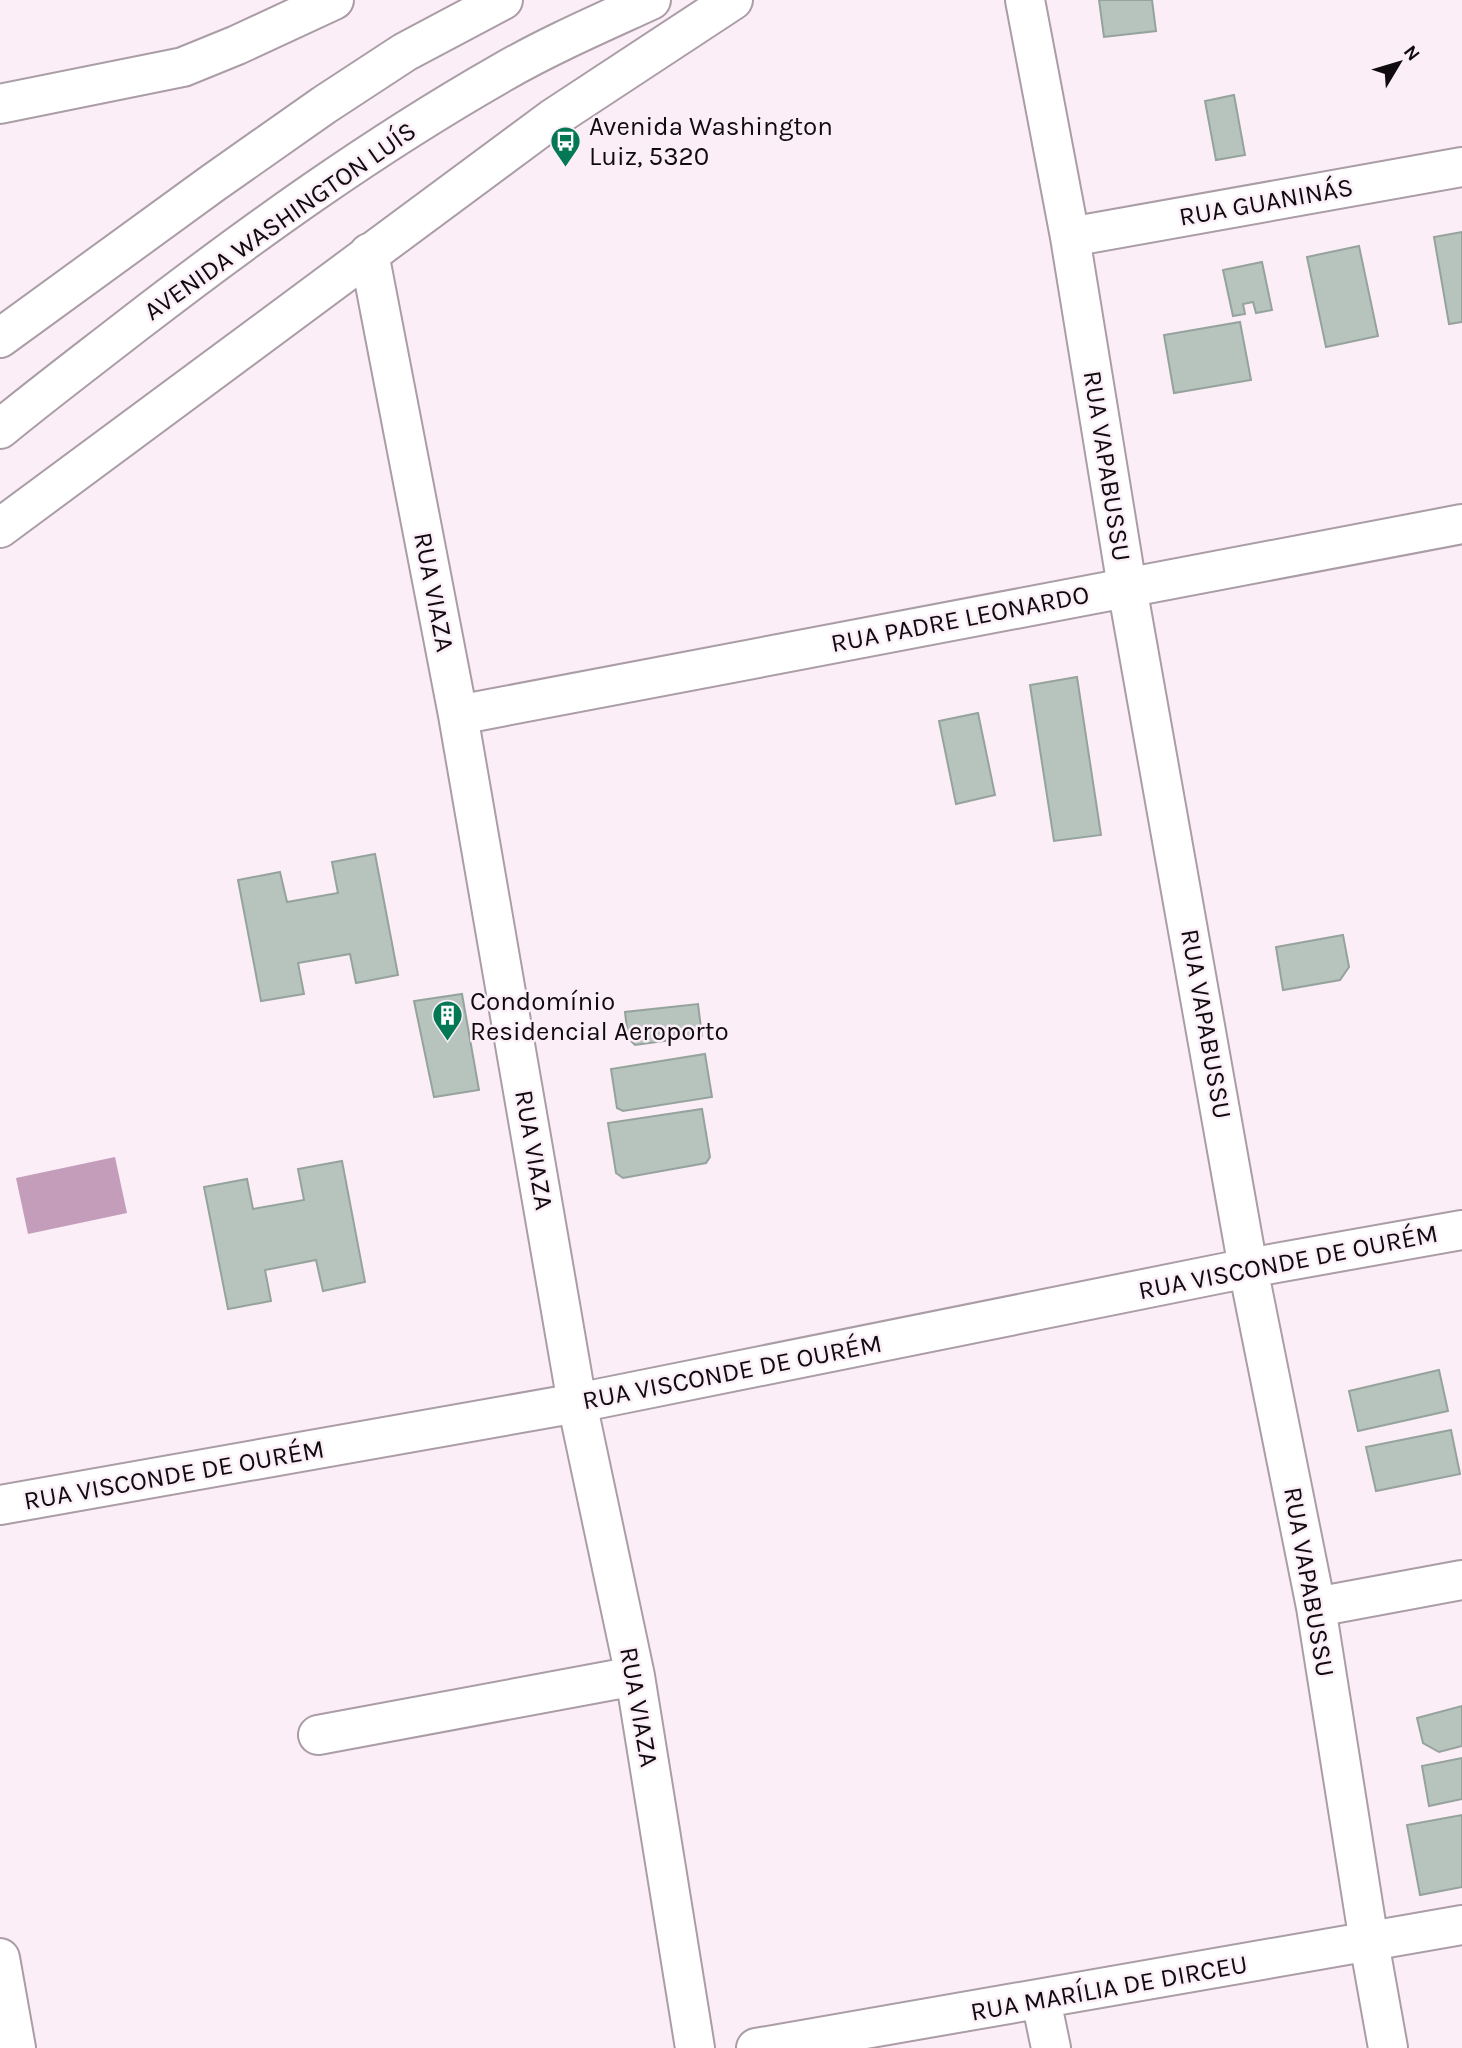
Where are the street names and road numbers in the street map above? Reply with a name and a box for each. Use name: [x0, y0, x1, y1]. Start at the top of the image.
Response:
street label: AVENIDA WASHINGTON LUÍS: [137, 114, 422, 327]
street label: RUA GUANINÁS: [1176, 170, 1355, 233]
street label: RUA VAPABUSSU: [1077, 368, 1137, 564]
street label: RUA VIAZA: [407, 530, 461, 654]
street label: RUA PADRE LEONARDO: [828, 579, 1092, 659]
street label: RUA VAPABUSSU: [1174, 926, 1238, 1122]
street label: RUA VIAZA: [508, 1088, 560, 1212]
street label: RUA VISCONDE DE OURÉM: [1135, 1217, 1440, 1306]
street label: RUA VISCONDE DE OURÉM: [579, 1327, 884, 1416]
street label: RUA VISCONDE DE OURÉM: [21, 1432, 327, 1517]
street label: RUA VAPABUSSU: [1277, 1484, 1341, 1680]
street label: RUA VIAZA: [613, 1645, 665, 1769]
street label: RUA MARÍLIA DE DIRCEU: [968, 1947, 1250, 2028]

